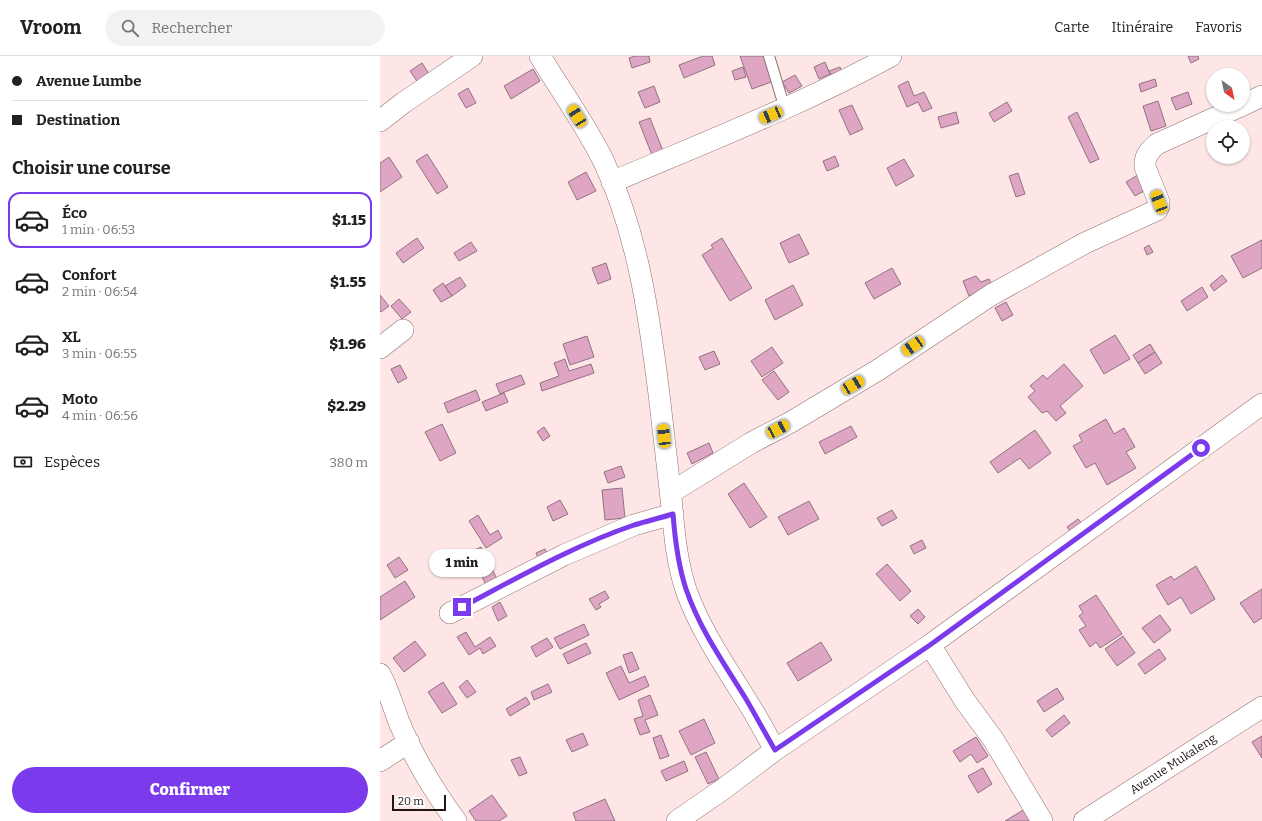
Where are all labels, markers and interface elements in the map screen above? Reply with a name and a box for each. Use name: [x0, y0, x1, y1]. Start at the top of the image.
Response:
search box: [105, 10, 385, 46]
text: Vroom: [20, 16, 81, 39]
icon: search: [119, 17, 141, 39]
text: Rechercher: [151, 19, 232, 37]
text: Carte: [1054, 19, 1089, 36]
text: Itinéraire: [1111, 19, 1173, 36]
text: Favoris: [1195, 19, 1242, 36]
north arrow: [1206, 68, 1250, 112]
map controls: [1206, 68, 1250, 164]
text: Avenue Lumbe: [36, 72, 141, 90]
car: [566, 103, 588, 129]
car: [758, 105, 784, 125]
text: Destination: [36, 111, 120, 129]
button: locate: [1206, 120, 1250, 164]
text: Choisir une course: [12, 157, 171, 179]
car: [1149, 189, 1169, 215]
icon: car: [14, 202, 50, 238]
text: Éco: [62, 204, 87, 222]
text: $1.15: [332, 211, 366, 229]
text: 1 min · 06:53: [62, 222, 135, 237]
icon: car: [14, 264, 50, 300]
text: Confort: [62, 266, 117, 284]
text: $1.55: [330, 273, 366, 291]
text: 2 min · 06:54: [62, 284, 137, 299]
icon: car: [14, 326, 50, 362]
text: XL: [62, 328, 81, 346]
car: [900, 334, 926, 358]
text: $1.96: [329, 335, 366, 353]
text: 3 min · 06:55: [62, 346, 137, 361]
car: [840, 374, 866, 396]
icon: car: [14, 388, 50, 424]
text: Moto: [62, 390, 98, 408]
text: $2.29: [327, 397, 366, 415]
text: 4 min · 06:56: [62, 408, 138, 423]
car: [765, 418, 791, 440]
car: [657, 423, 671, 449]
route start: [1192, 439, 1210, 457]
icon: cash: [12, 451, 34, 473]
text: Espèces: [44, 453, 100, 471]
text: 380 m: [329, 455, 368, 470]
callout: 1 min: [429, 549, 495, 577]
text: 1 min: [445, 555, 479, 570]
route end: [453, 598, 471, 616]
street label: Avenue Mukaleng: [1127, 731, 1219, 797]
button: Confirmer: [12, 767, 368, 813]
scale bar: [392, 793, 446, 812]
text: 20 m: [398, 795, 424, 808]

